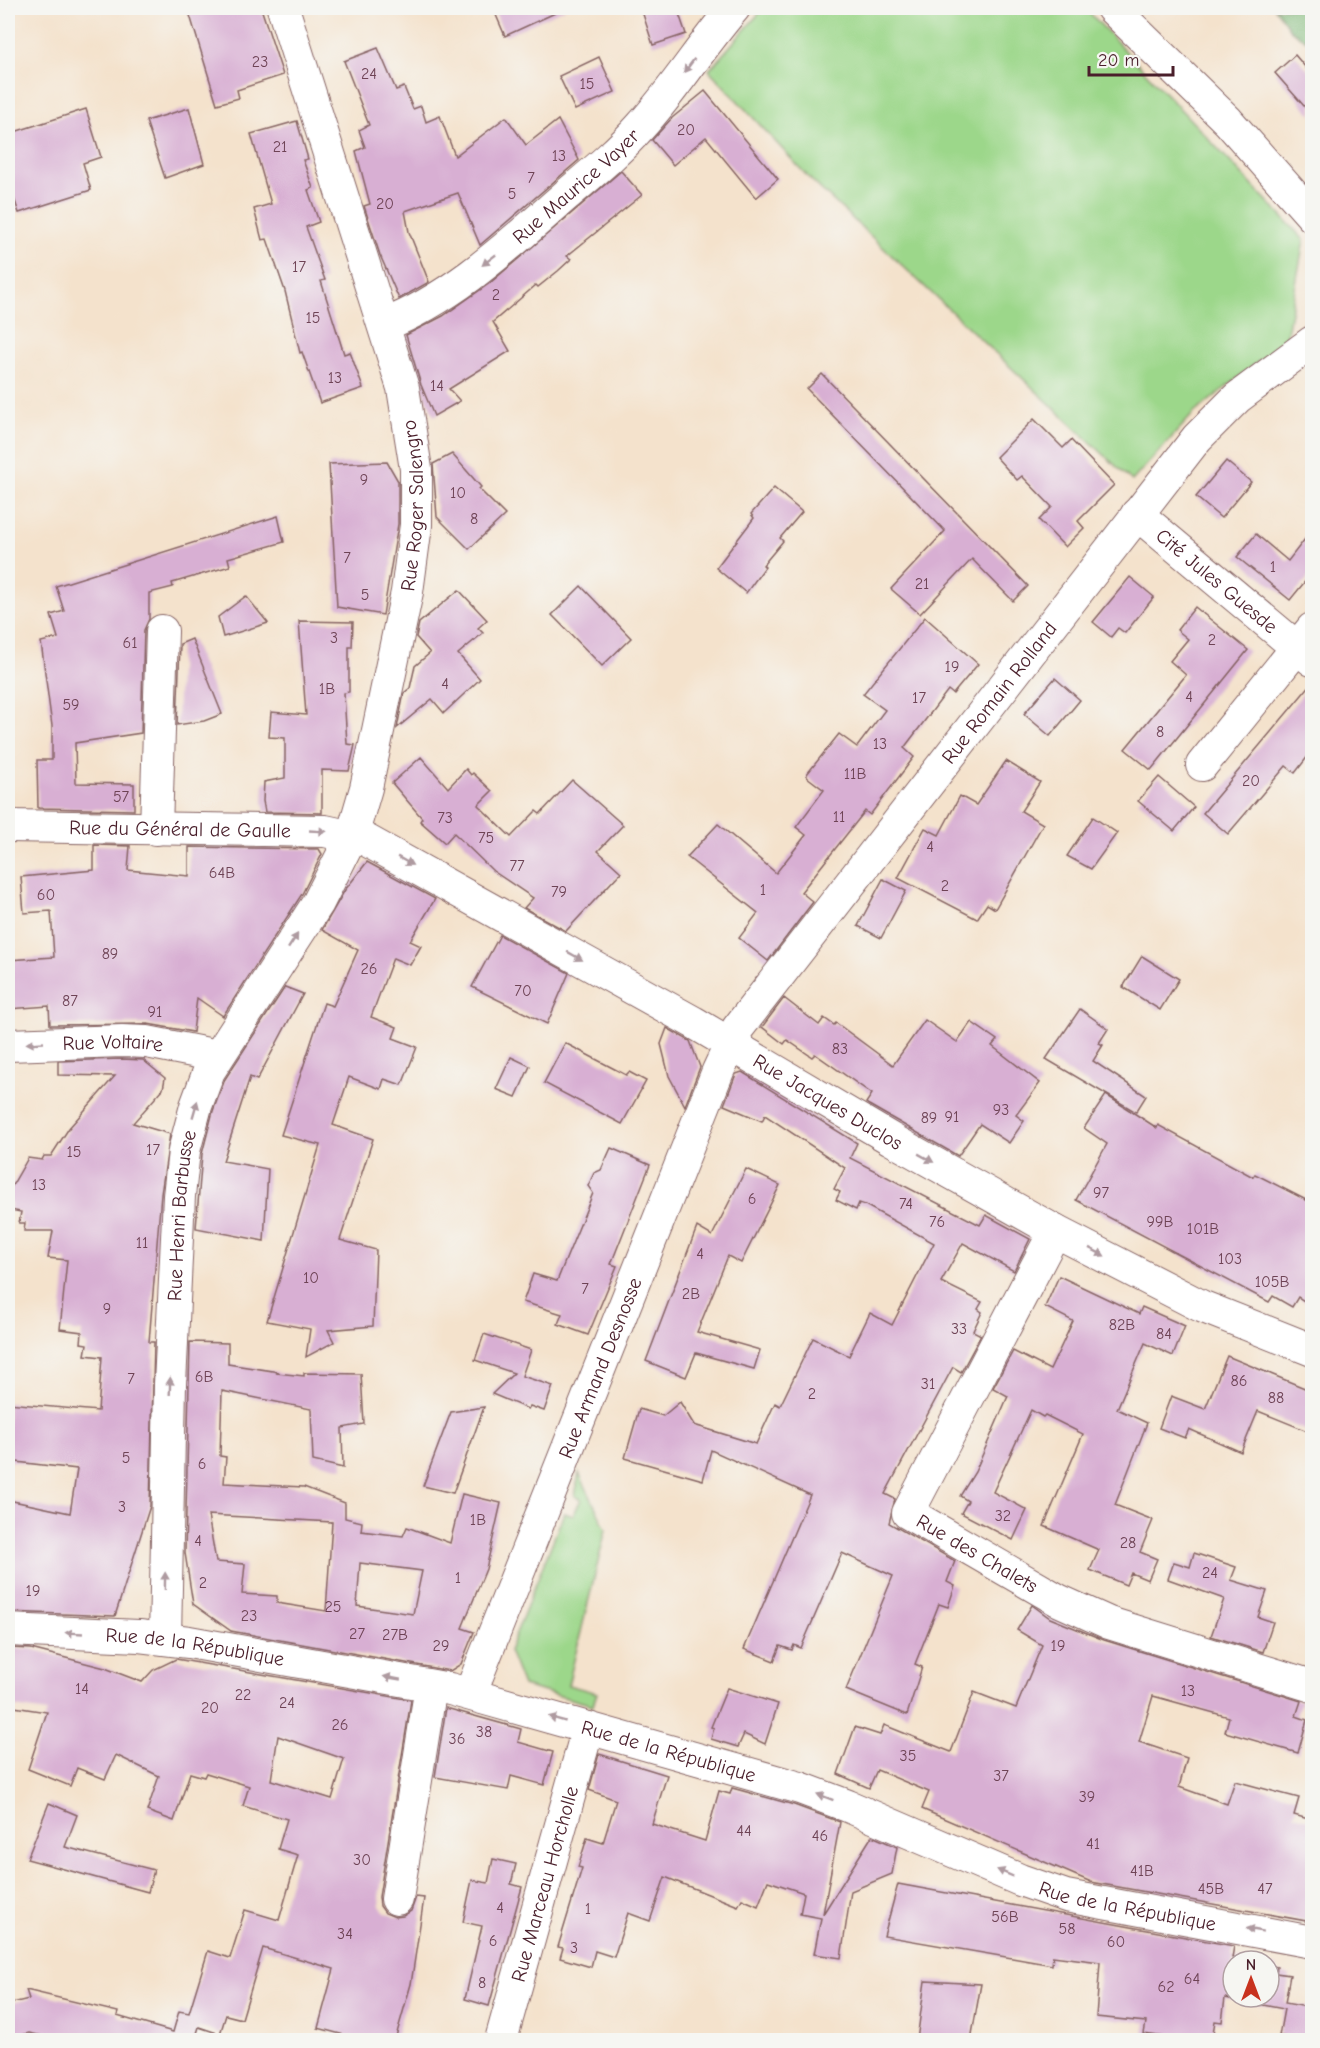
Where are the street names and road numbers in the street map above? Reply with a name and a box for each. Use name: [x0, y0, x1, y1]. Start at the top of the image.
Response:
street label: Rue Maurice Vayer: [508, 124, 644, 248]
street label: Rue Roger Salengro: [396, 418, 428, 593]
street label: Cité Jules Guesde: [1152, 523, 1282, 638]
street label: Rue Romain Rolland: [937, 617, 1061, 768]
street label: Rue du Général de Gaulle: [69, 815, 291, 842]
street label: Rue Voltaire: [62, 1029, 165, 1056]
street label: Rue Jacques Duclos: [749, 1049, 907, 1155]
street label: Rue Henri Barbusse: [162, 1127, 201, 1302]
street label: Rue Armand Desnosse: [553, 1274, 646, 1462]
street label: Rue des Chalets: [912, 1509, 1042, 1597]
street label: Rue de la République: [105, 1623, 286, 1670]
street label: Rue de la République: [579, 1715, 759, 1786]
street label: Rue Marceau Horcholle: [506, 1783, 583, 1985]
street label: Rue de la République: [1036, 1876, 1218, 1935]

